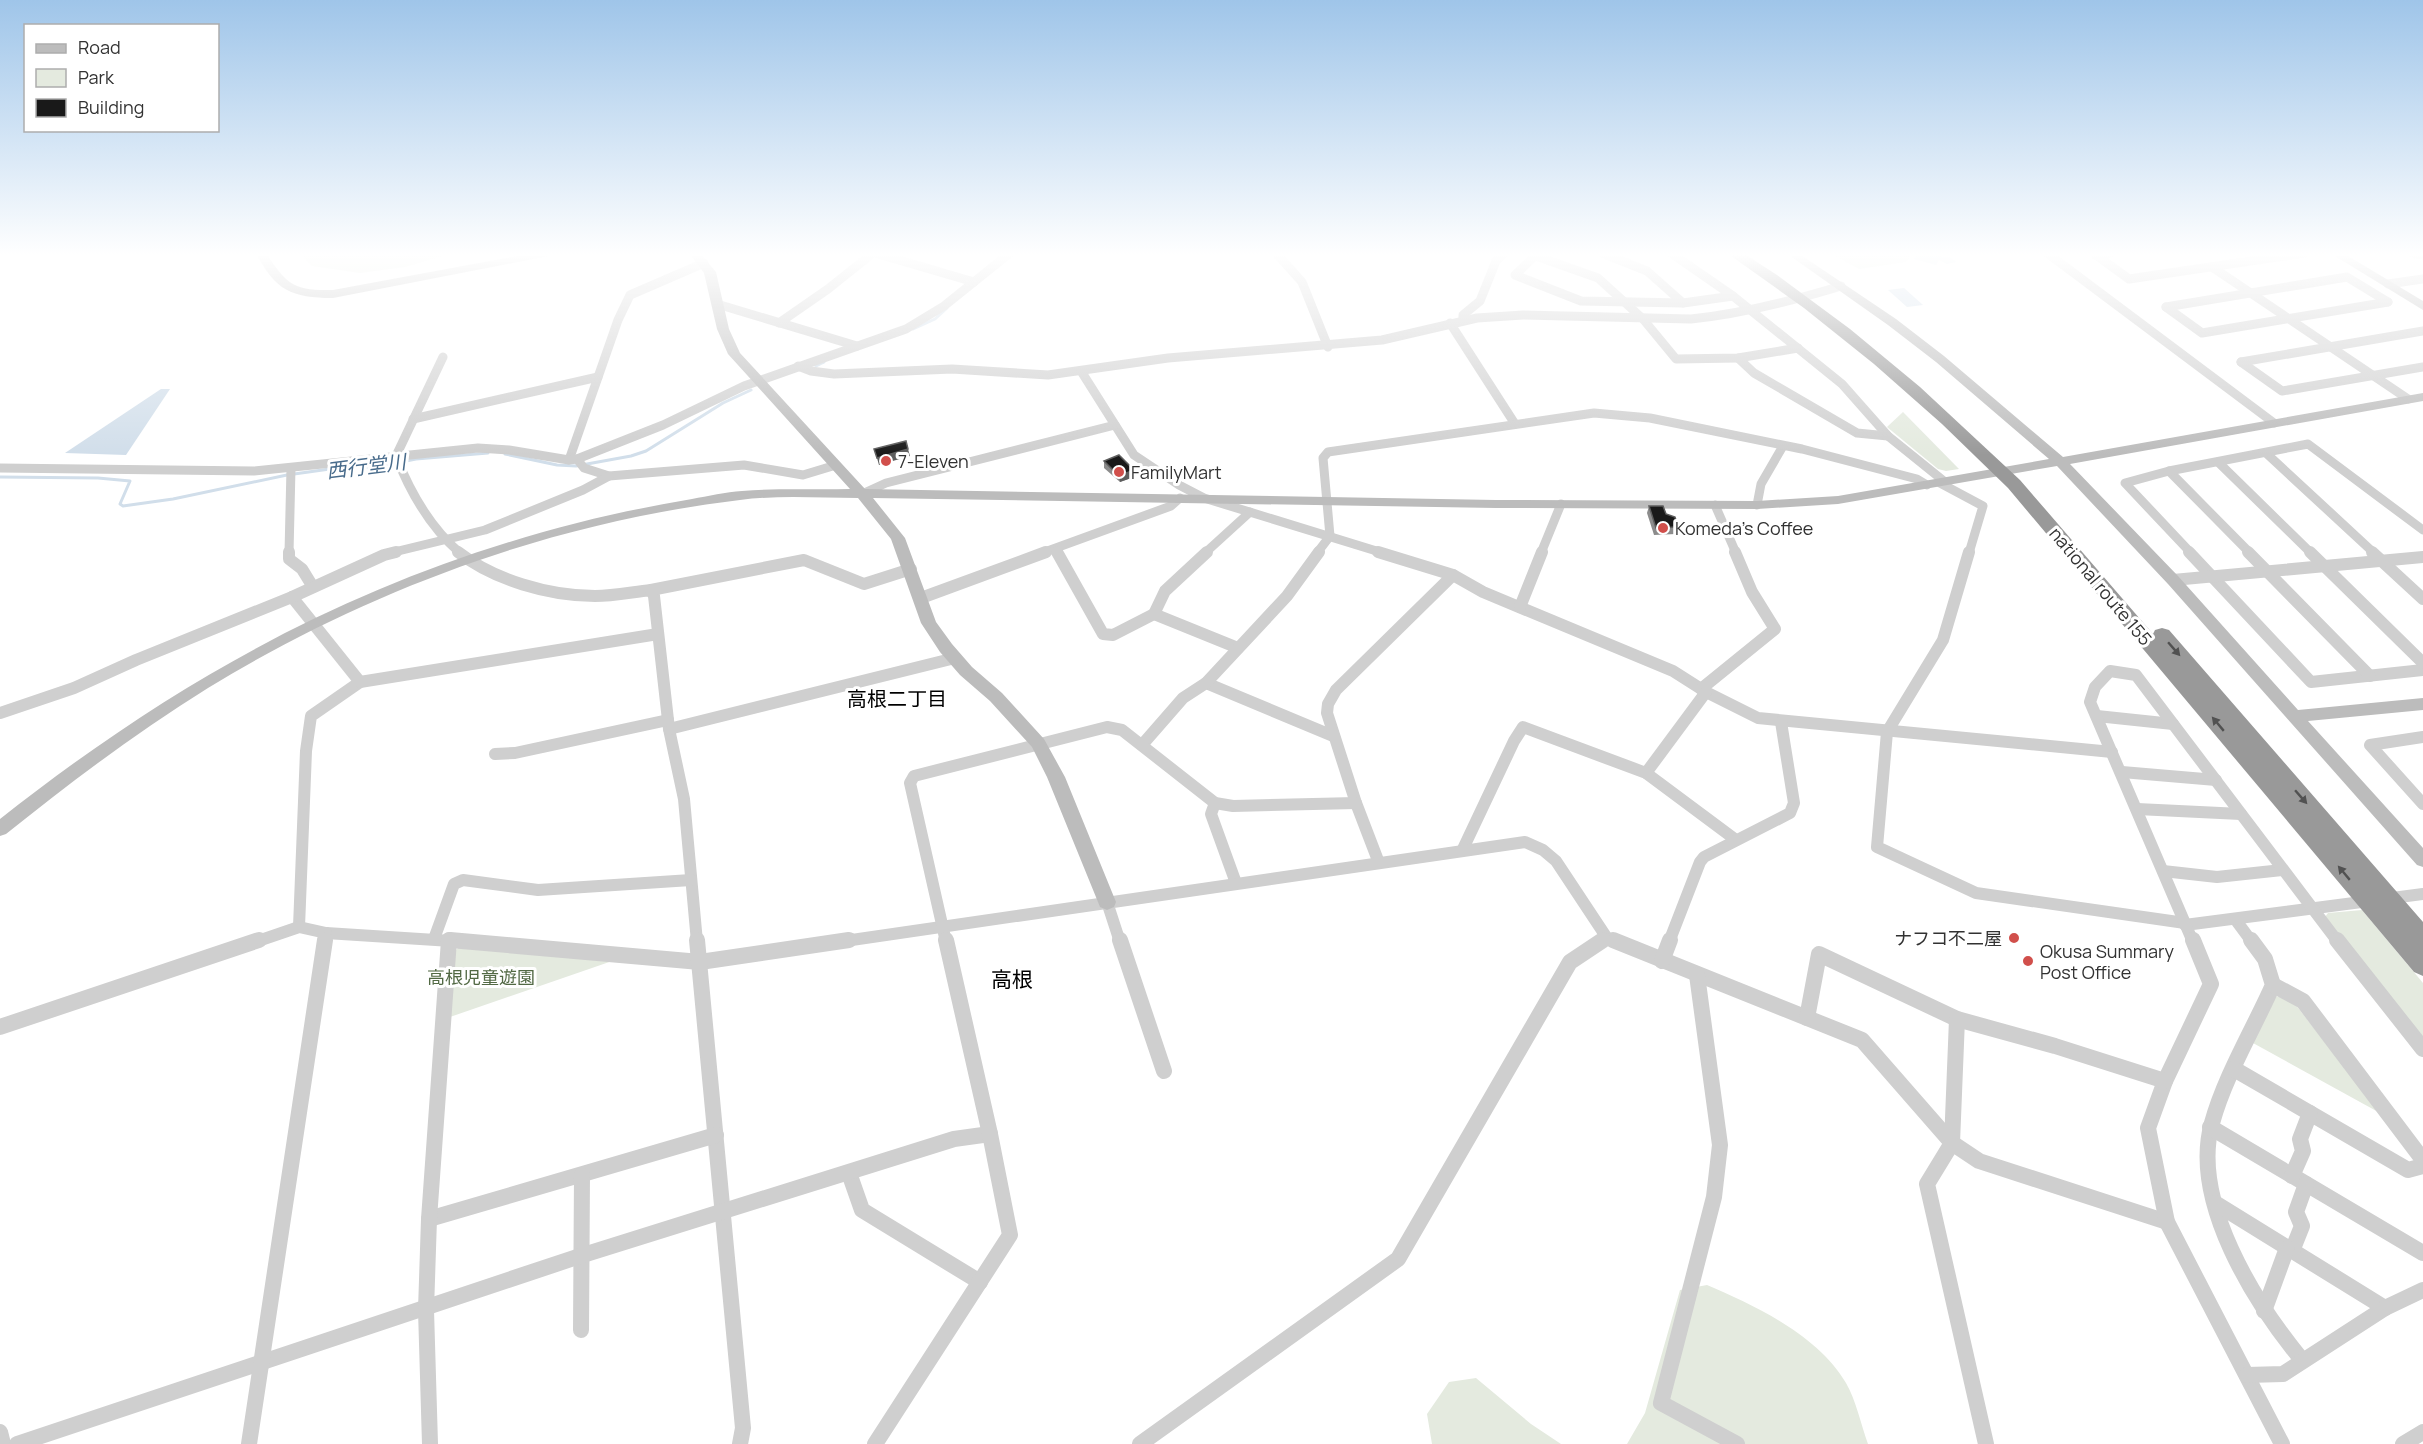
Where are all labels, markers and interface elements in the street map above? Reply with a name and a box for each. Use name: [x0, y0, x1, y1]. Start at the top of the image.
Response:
legend: [24, 24, 219, 132]
text: Road: [78, 35, 121, 59]
text: Park: [78, 65, 115, 89]
text: Building: [78, 95, 144, 119]
water label: 西行堂川: [325, 447, 409, 484]
place label: 7-Eleven: [898, 449, 969, 473]
marker: 7-Eleven: [879, 454, 893, 468]
place label: FamilyMart: [1131, 460, 1222, 484]
marker: FamilyMart: [1112, 465, 1126, 479]
place label: Komeda's Coffee: [1675, 516, 1813, 540]
marker: Komeda's Coffee: [1656, 521, 1670, 535]
street label: national route 155: [2044, 522, 2158, 650]
one-way arrow: [2168, 641, 2181, 657]
district label: 高根二丁目: [847, 685, 947, 712]
one-way arrow: [2212, 716, 2225, 732]
one-way arrow: [2295, 789, 2308, 805]
one-way arrow: [2338, 865, 2351, 881]
place label: ナフコ不二屋: [1894, 926, 2002, 950]
marker: ナフコ不二屋: [2007, 931, 2021, 945]
place label: Okusa Summary Post Office: [2040, 939, 2174, 984]
marker: Okusa Summary Post Office: [2021, 954, 2035, 968]
park label: 高根児童遊園: [427, 965, 535, 989]
district label: 高根: [991, 965, 1033, 993]

